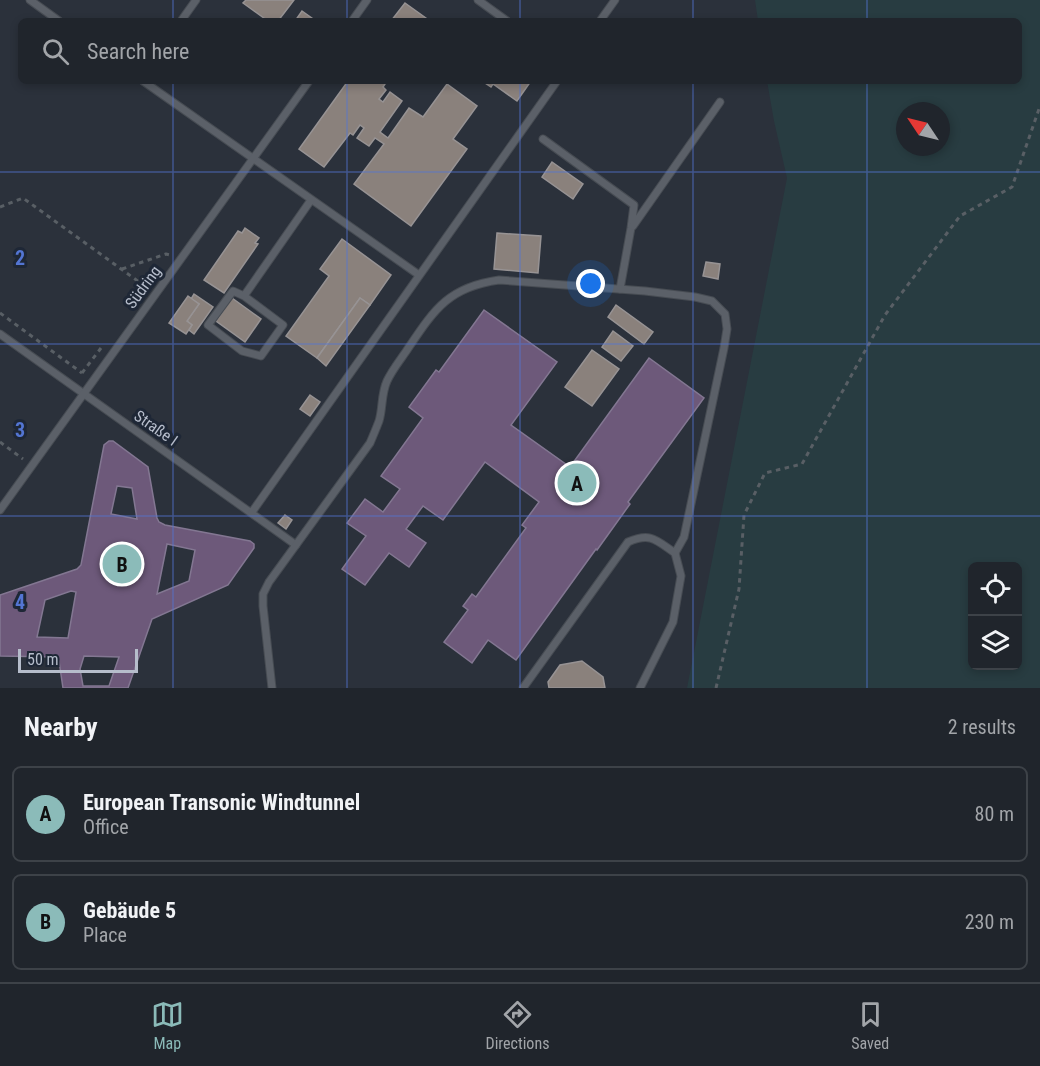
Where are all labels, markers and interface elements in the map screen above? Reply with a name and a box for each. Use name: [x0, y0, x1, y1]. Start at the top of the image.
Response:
search box: [18, 18, 1022, 84]
icon: search: [39, 35, 72, 68]
text: Search here: [87, 39, 189, 64]
north arrow: [896, 102, 950, 156]
text: 2: [15, 246, 25, 270]
street label: Südring: [121, 262, 165, 312]
your location: [576, 269, 605, 298]
street label: Straße I: [131, 406, 181, 450]
text: 3: [15, 418, 25, 442]
pin: A: [558, 460, 596, 506]
pin: B: [102, 542, 142, 586]
map controls: [968, 562, 1022, 670]
button: locate: [968, 562, 1022, 616]
text: 4: [15, 590, 25, 614]
button: layers: [968, 616, 1022, 670]
scale bar: [18, 646, 138, 674]
text: 50 m: [27, 650, 59, 669]
text: Nearby: [24, 712, 98, 742]
text: 2 results: [948, 715, 1016, 739]
text: European Transonic Windtunnel: [83, 790, 360, 815]
text: A: [40, 802, 51, 826]
text: 80 m: [975, 802, 1014, 826]
text: Office: [83, 815, 129, 839]
text: Gebäude 5: [83, 898, 176, 923]
text: B: [40, 910, 51, 934]
text: 230 m: [965, 910, 1014, 934]
text: Place: [83, 923, 127, 947]
tab: Map: [151, 998, 184, 1053]
tab: Directions: [486, 998, 549, 1053]
tab: Saved: [851, 998, 889, 1053]

